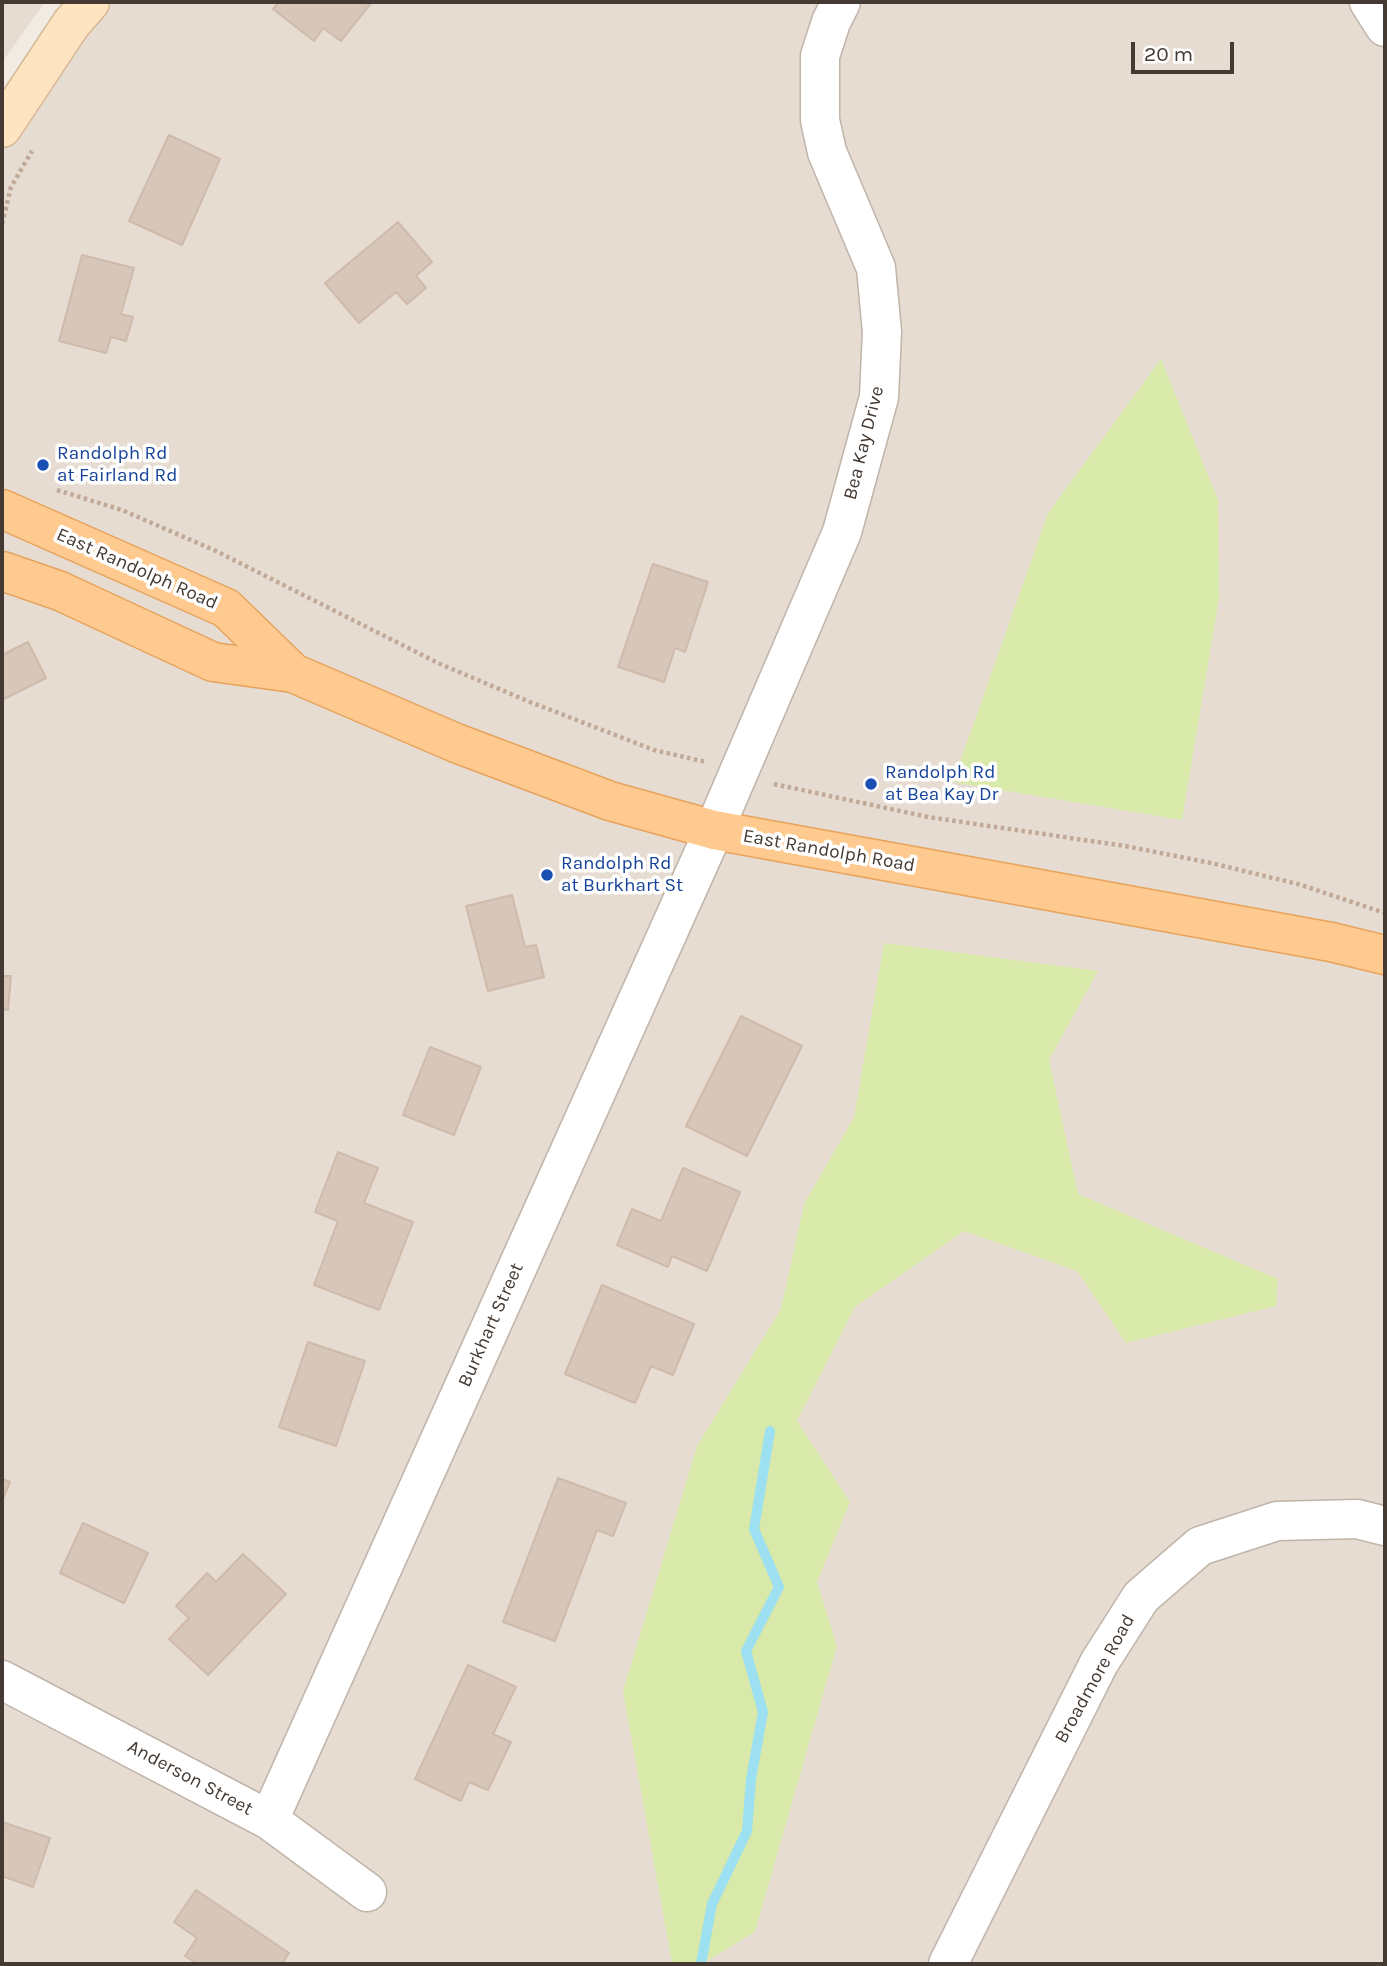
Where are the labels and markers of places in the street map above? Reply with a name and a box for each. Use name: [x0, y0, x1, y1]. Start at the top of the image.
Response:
place label: Randolph Rd at Fairland Rd: [57, 443, 178, 487]
marker: Randolph Rd at Fairland Rd: [35, 457, 51, 473]
place label: Randolph Rd at Bea Kay Dr: [885, 762, 998, 806]
marker: Randolph Rd at Bea Kay Dr: [863, 776, 879, 792]
place label: Randolph Rd at Burkhart St: [561, 853, 683, 897]
marker: Randolph Rd at Burkhart St: [539, 867, 555, 883]

